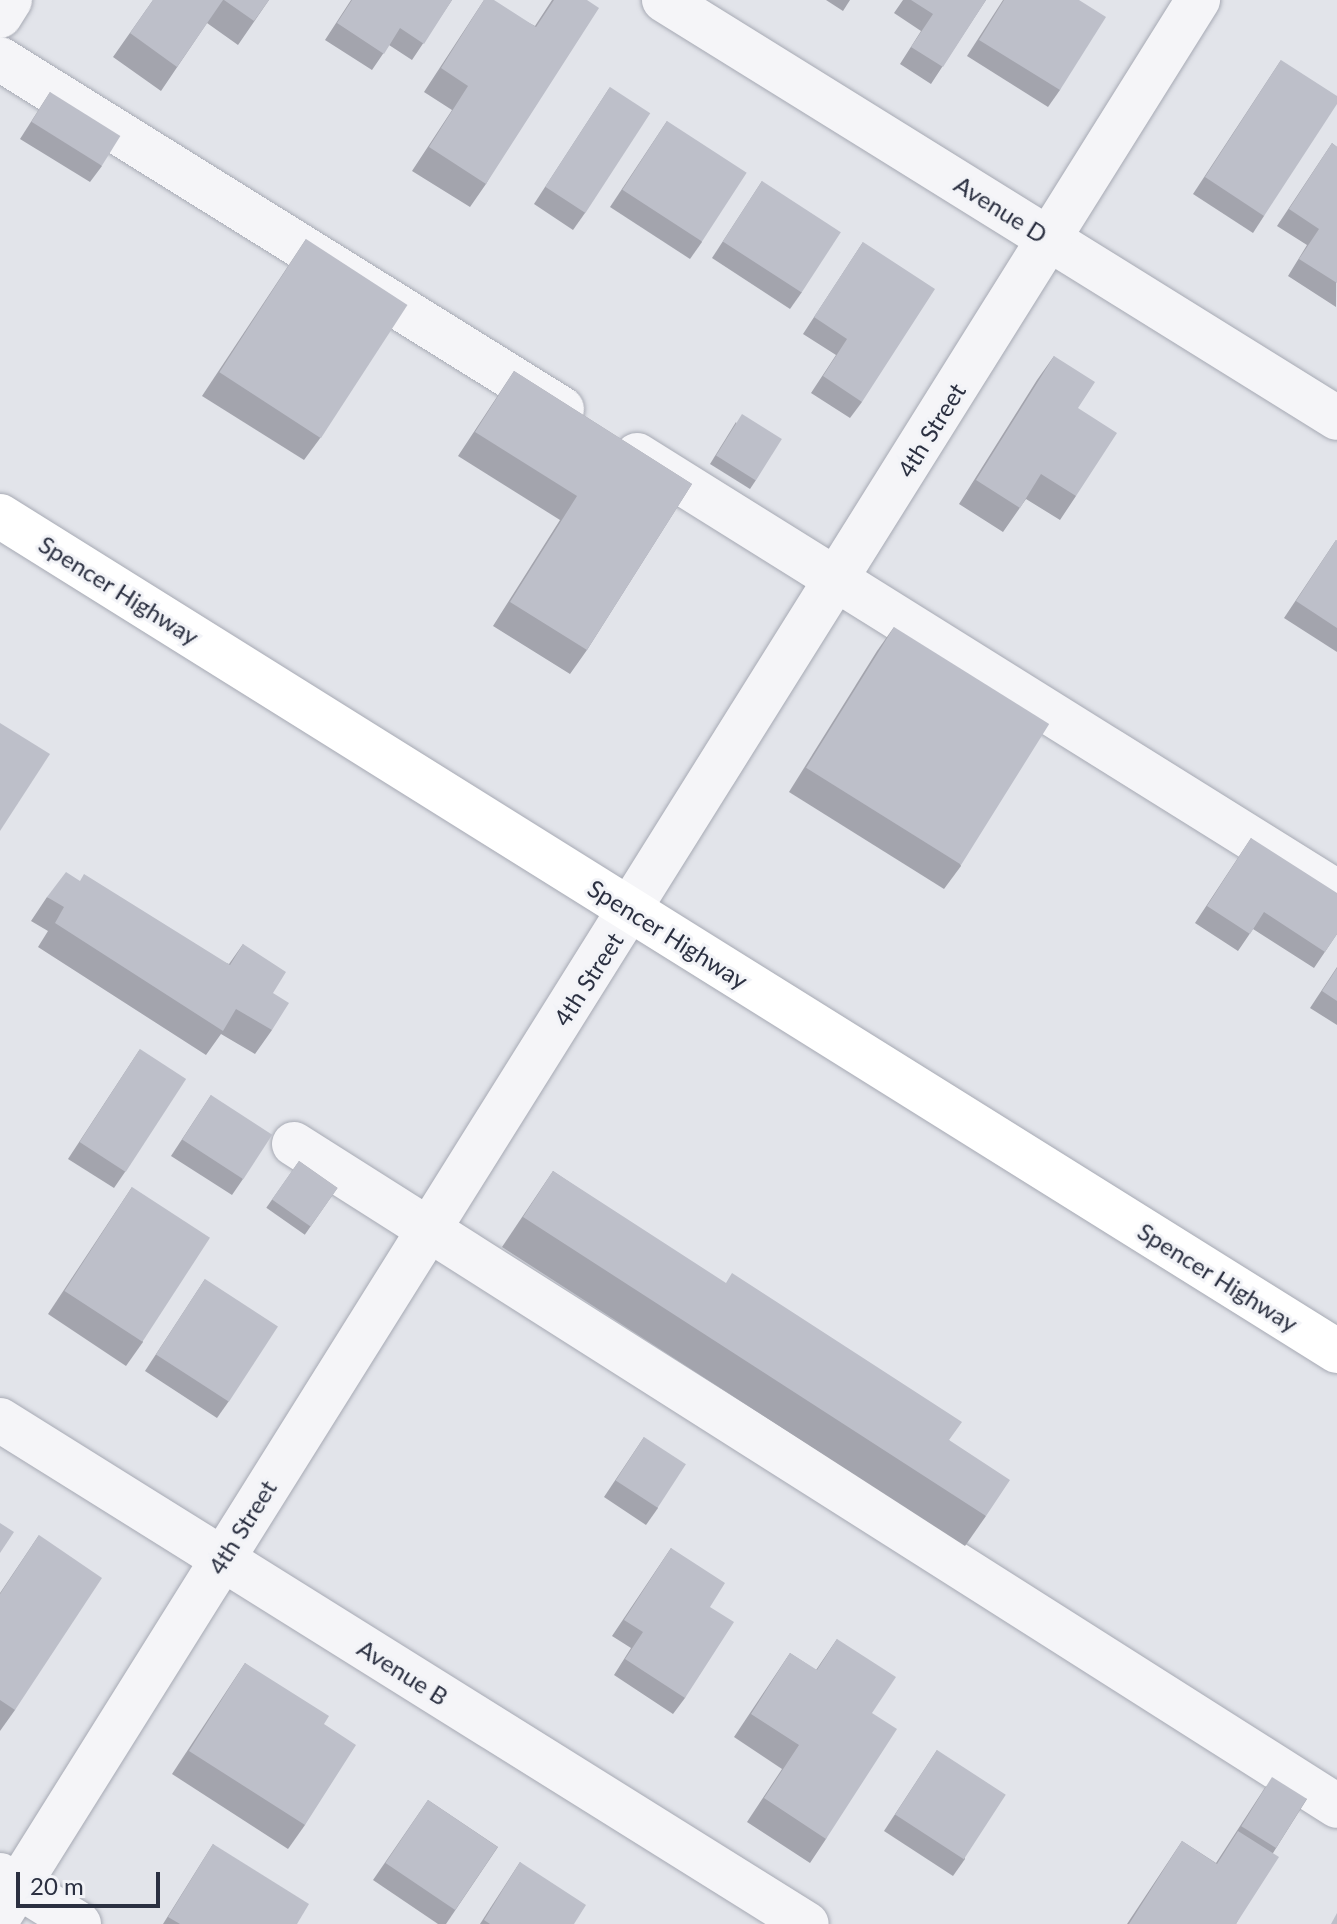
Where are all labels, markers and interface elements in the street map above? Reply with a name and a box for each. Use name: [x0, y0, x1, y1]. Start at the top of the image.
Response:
street label: Avenue D: [949, 169, 1053, 249]
street label: 4th Street: [891, 378, 971, 482]
street label: Spencer Highway: [34, 529, 204, 651]
street label: Spencer Highway: [583, 873, 753, 995]
street label: 4th Street: [547, 927, 629, 1031]
street label: Spencer Highway: [1133, 1216, 1303, 1338]
street label: 4th Street: [202, 1475, 282, 1579]
street label: Avenue B: [352, 1633, 454, 1711]
scale bar: [20, 1856, 164, 1906]
text: 20 m: [30, 1871, 84, 1900]

